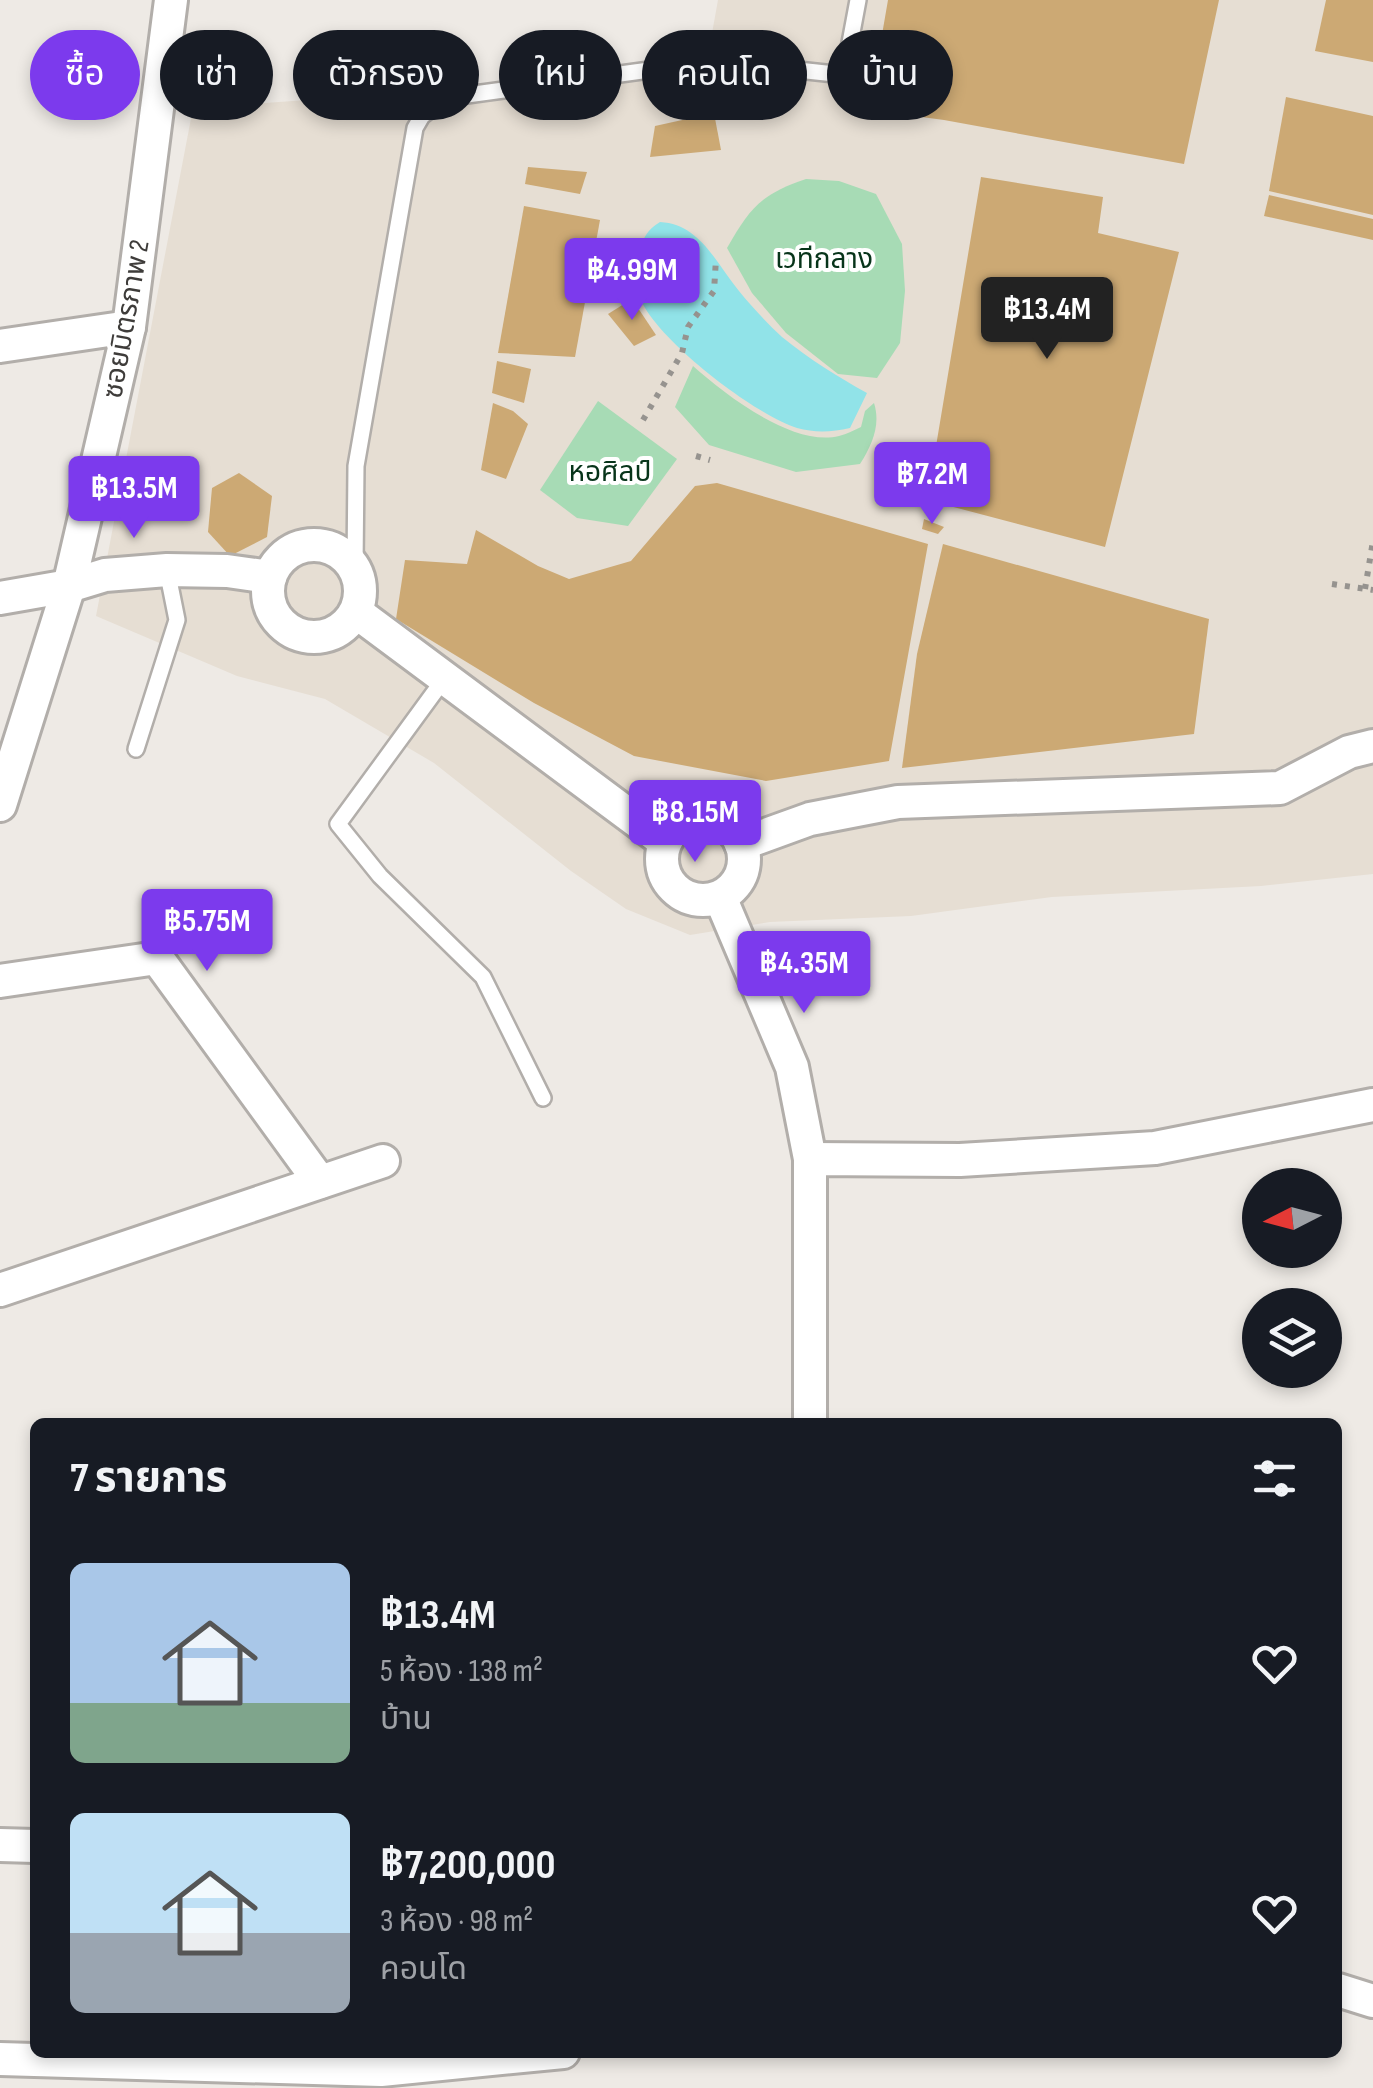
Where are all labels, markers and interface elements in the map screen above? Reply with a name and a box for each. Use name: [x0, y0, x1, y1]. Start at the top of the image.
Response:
chip: ซื้อ: [30, 30, 140, 120]
chip: เช่า: [160, 30, 273, 120]
chip: ตัวกรอง: [293, 30, 479, 120]
chip: ใหม่: [499, 30, 622, 120]
chip: คอนโด: [642, 30, 807, 120]
chip: บ้าน: [827, 30, 953, 120]
street label: ซอยมิตรภาพ 2: [96, 237, 157, 401]
pin: ฿4.99M: [551, 238, 713, 323]
park label: เวทีกลาง: [775, 243, 873, 276]
text: ฿4.99M: [587, 251, 677, 290]
pin: ฿13.4M: [966, 277, 1128, 362]
text: ฿13.4M: [1003, 290, 1091, 329]
pin: ฿7.2M: [862, 442, 1002, 527]
text: ฿7.2M: [896, 455, 968, 494]
pin: ฿13.5M: [53, 456, 215, 541]
park label: หอศิลป์: [568, 456, 652, 489]
text: ฿13.5M: [90, 469, 178, 508]
pin: ฿8.15M: [614, 780, 776, 865]
text: ฿8.15M: [651, 793, 739, 832]
pin: ฿5.75M: [126, 889, 288, 974]
text: ฿5.75M: [164, 902, 250, 941]
pin: ฿4.35M: [723, 931, 885, 1016]
text: ฿4.35M: [759, 944, 849, 983]
north arrow: [1242, 1168, 1342, 1268]
map controls: [1242, 1168, 1342, 1388]
button: layers: [1242, 1288, 1342, 1388]
icon: filters: [1247, 1451, 1302, 1506]
text: 7 รายการ: [70, 1453, 227, 1504]
text: ฿13.4M: [380, 1590, 496, 1641]
icon: home: [150, 1603, 270, 1723]
icon: heart: [1247, 1636, 1302, 1691]
text: 5 ห้อง · 138 m²: [380, 1652, 543, 1691]
text: บ้าน: [380, 1700, 432, 1739]
text: ฿7,200,000: [380, 1840, 555, 1891]
icon: home: [150, 1853, 270, 1973]
icon: heart: [1247, 1886, 1302, 1941]
text: 3 ห้อง · 98 m²: [380, 1902, 533, 1941]
text: คอนโด: [380, 1950, 467, 1989]

